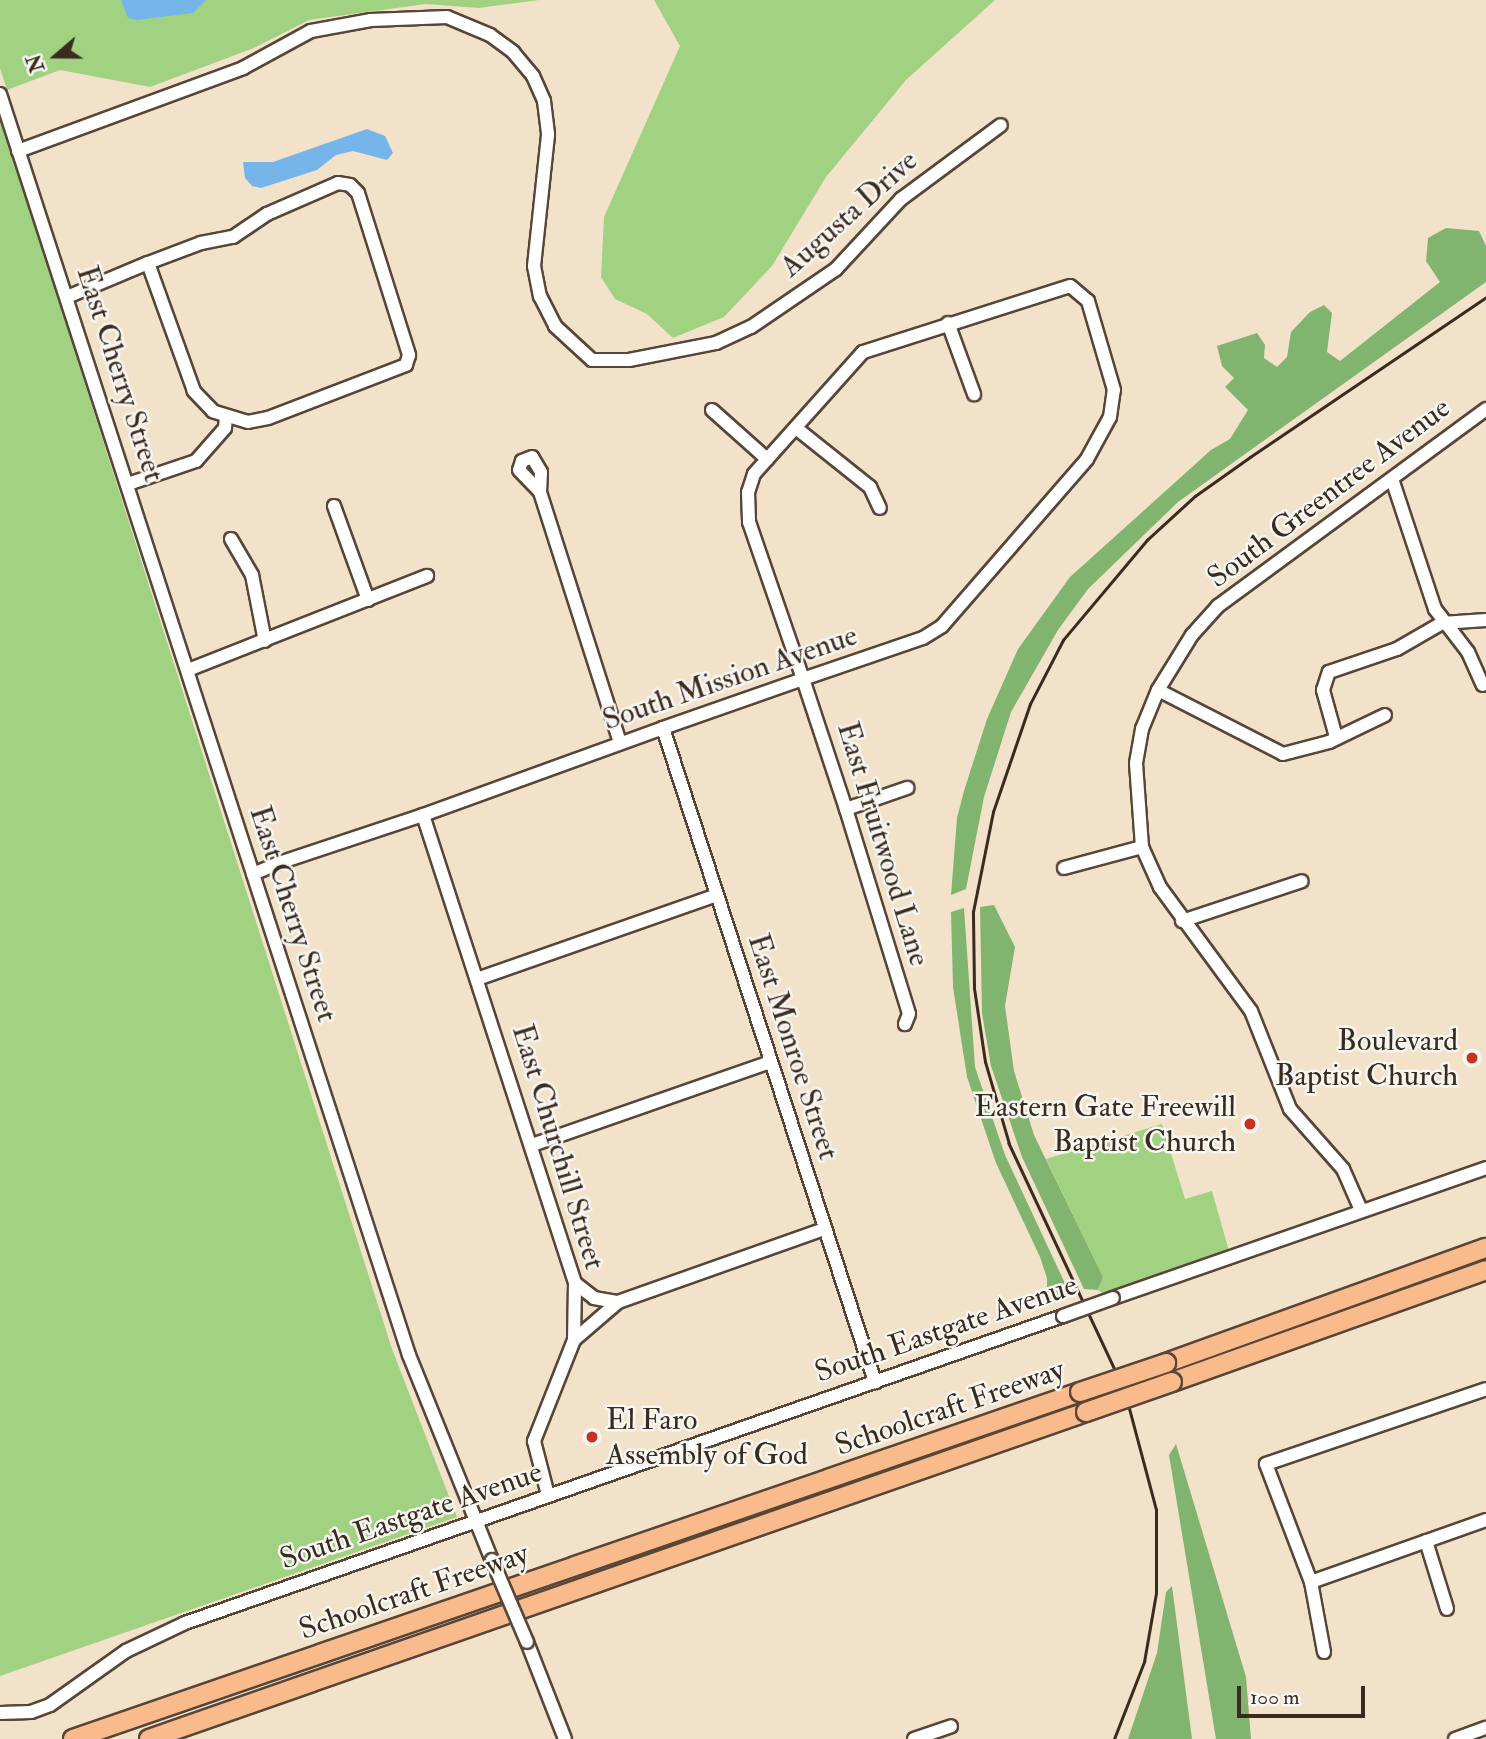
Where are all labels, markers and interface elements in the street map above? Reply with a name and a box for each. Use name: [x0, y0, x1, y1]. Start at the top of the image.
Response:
north arrow: [21, 21, 91, 91]
text: N: [22, 51, 50, 75]
street label: Augusta Drive: [773, 143, 925, 285]
street label: East Cherry Street: [68, 262, 172, 486]
street label: South Greentree Avenue: [1201, 390, 1457, 596]
street label: South Mission Avenue: [598, 618, 862, 738]
street label: East Fruitwood Lane: [829, 718, 937, 970]
street label: East Cherry Street: [241, 802, 345, 1026]
street label: East Monroe Street: [740, 930, 846, 1164]
street label: East Churchill Street: [504, 1020, 612, 1274]
place label: Boulevard Baptist Church: [1275, 1023, 1458, 1094]
marker: Boulevard Baptist Church: [1464, 1050, 1480, 1066]
place label: Eastern Gate Freewill Baptist Church: [974, 1089, 1236, 1160]
marker: Eastern Gate Freewill Baptist Church: [1242, 1116, 1258, 1132]
street label: South Eastgate Avenue: [810, 1267, 1082, 1391]
street label: Schoolcraft Freeway: [831, 1352, 1069, 1464]
place label: El Faro Assembly of God: [606, 1402, 808, 1472]
marker: El Faro Assembly of God: [584, 1429, 600, 1445]
street label: South Eastgate Avenue: [275, 1454, 547, 1578]
street label: Schoolcraft Freeway: [295, 1536, 533, 1648]
scale bar: [1241, 1672, 1369, 1716]
text: 100 m: [1250, 1684, 1300, 1711]

